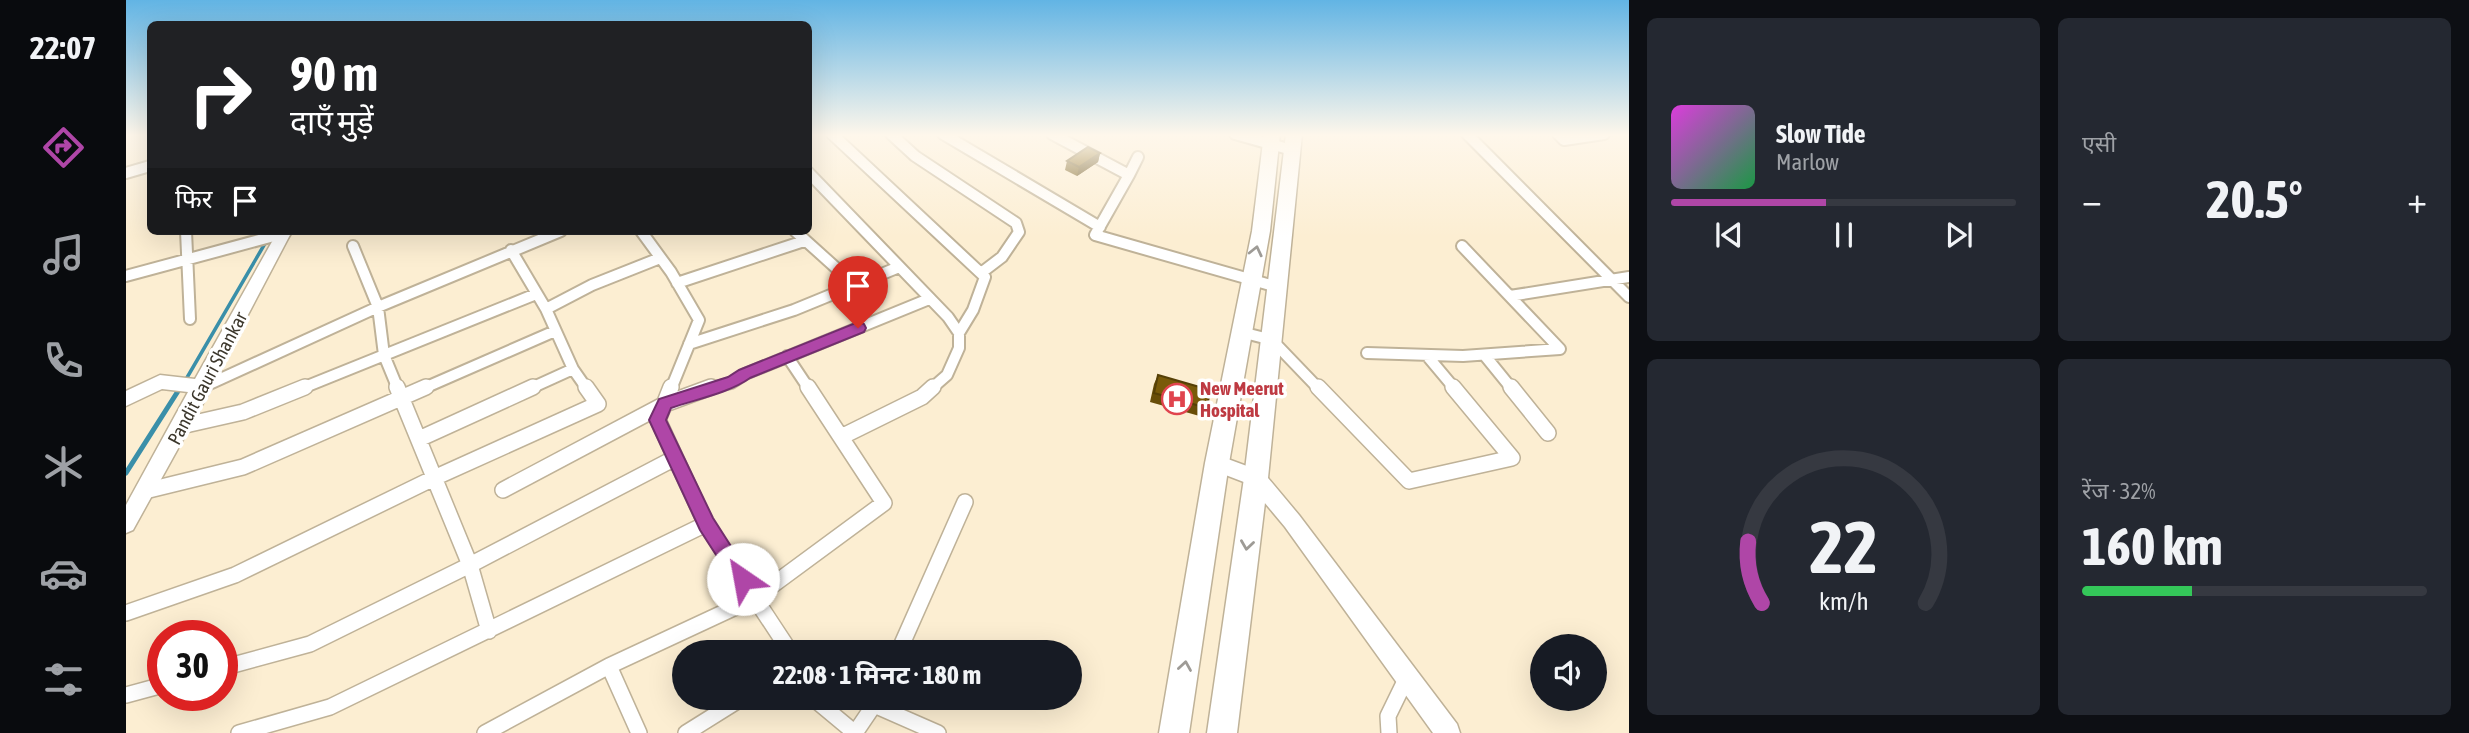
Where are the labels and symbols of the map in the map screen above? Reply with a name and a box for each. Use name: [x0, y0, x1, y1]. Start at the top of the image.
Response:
one-way arrow: [1248, 245, 1262, 257]
pin: [828, 256, 888, 328]
street label: Pandit Gauri Shankar: [163, 308, 251, 448]
place label: New Meerut Hospital: [1200, 377, 1284, 421]
hospital icon: New Meerut Hospital: [1160, 382, 1194, 416]
one-way arrow: [1239, 539, 1254, 551]
position arrow: [706, 542, 780, 616]
speed limit sign: 30: [147, 620, 238, 711]
one-way arrow: [1177, 660, 1192, 672]

